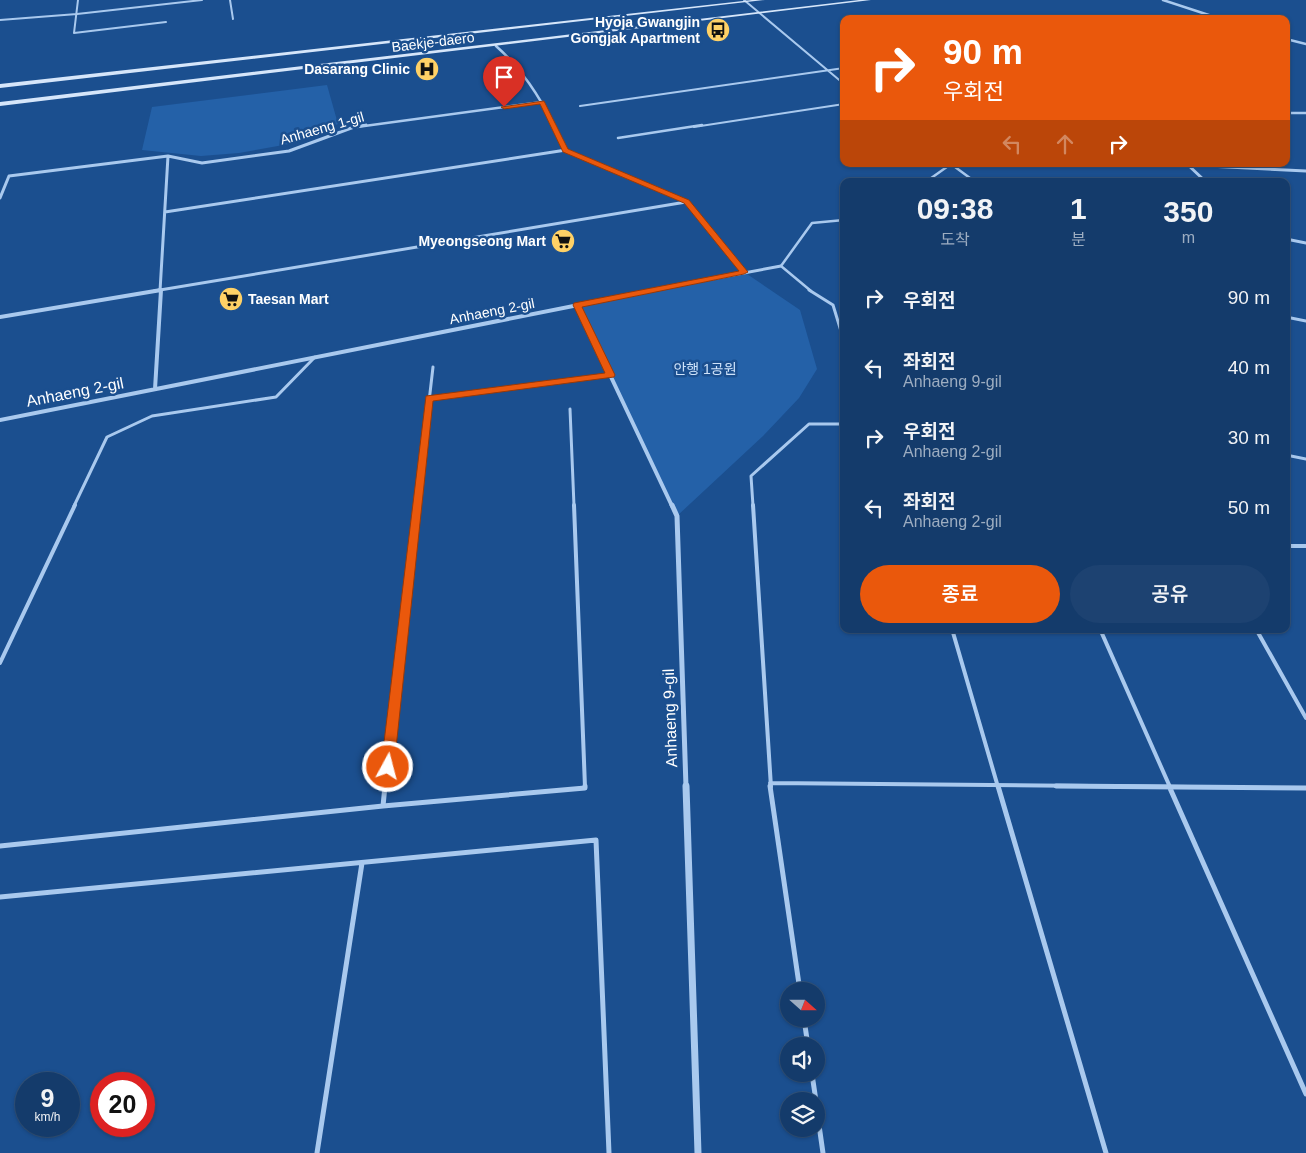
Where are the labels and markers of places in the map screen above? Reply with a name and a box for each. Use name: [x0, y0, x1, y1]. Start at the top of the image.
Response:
place label: Hyoja Gwangjin Gongjak Apartment: [571, 14, 700, 46]
bus stop icon: Hyoja Gwangjin Gongjak Apartment: [705, 17, 731, 43]
hospital icon: Dasarang Clinic: [414, 56, 440, 82]
pin: [483, 56, 525, 107]
place label: Dasarang Clinic: [304, 61, 410, 77]
supermarket icon: Myeongseong Mart: [550, 228, 576, 254]
place label: Myeongseong Mart: [418, 233, 546, 249]
supermarket icon: Taesan Mart: [218, 286, 244, 312]
place label: Taesan Mart: [248, 291, 329, 307]

